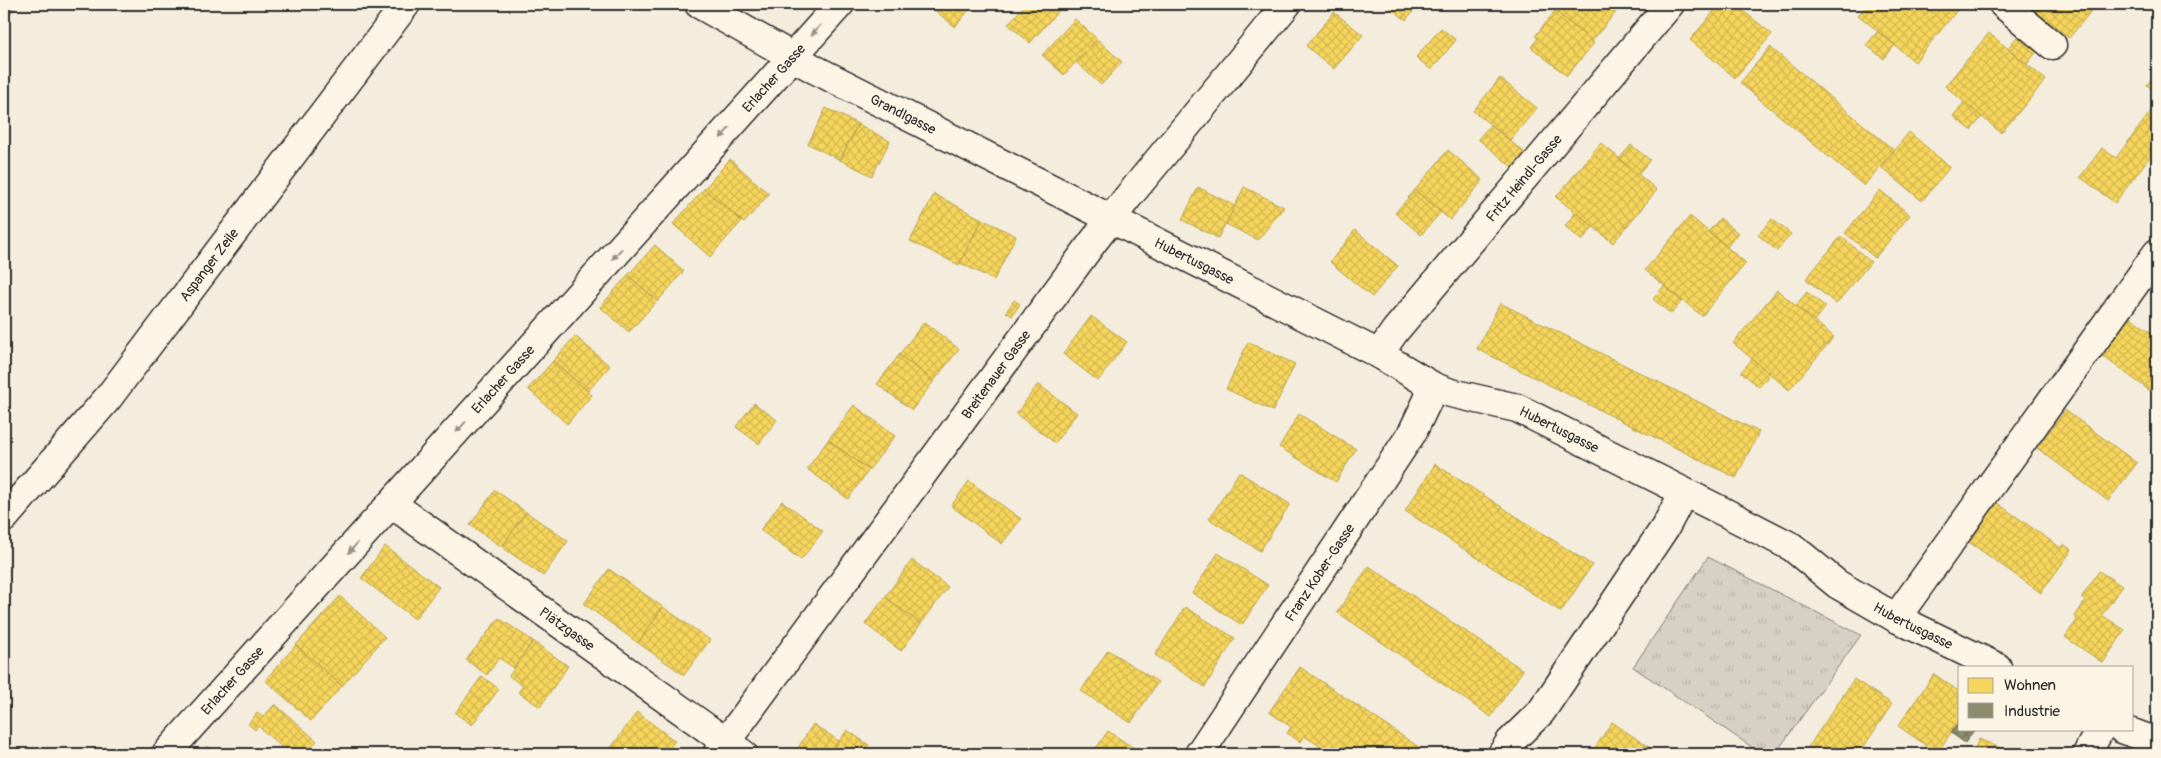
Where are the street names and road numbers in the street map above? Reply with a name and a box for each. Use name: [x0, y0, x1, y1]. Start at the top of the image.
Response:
street label: Erlacher Gasse: [739, 40, 809, 116]
street label: Grandlgasse: [867, 91, 939, 138]
street label: Fritz Heindl-Gasse: [1483, 131, 1566, 225]
street label: Aspanger Zeile: [176, 225, 242, 305]
street label: Hubertusgasse: [1152, 234, 1237, 288]
street label: Breitenauer Gasse: [958, 327, 1034, 422]
street label: Erlacher Gasse: [468, 342, 538, 417]
street label: Hubertusgasse: [1516, 403, 1602, 457]
street label: Franz Kober-Gasse: [1281, 520, 1359, 625]
street label: Hubertusgasse: [1870, 599, 1955, 653]
street label: Plätzgasse: [536, 604, 598, 655]
street label: Erlacher Gasse: [197, 643, 268, 718]

